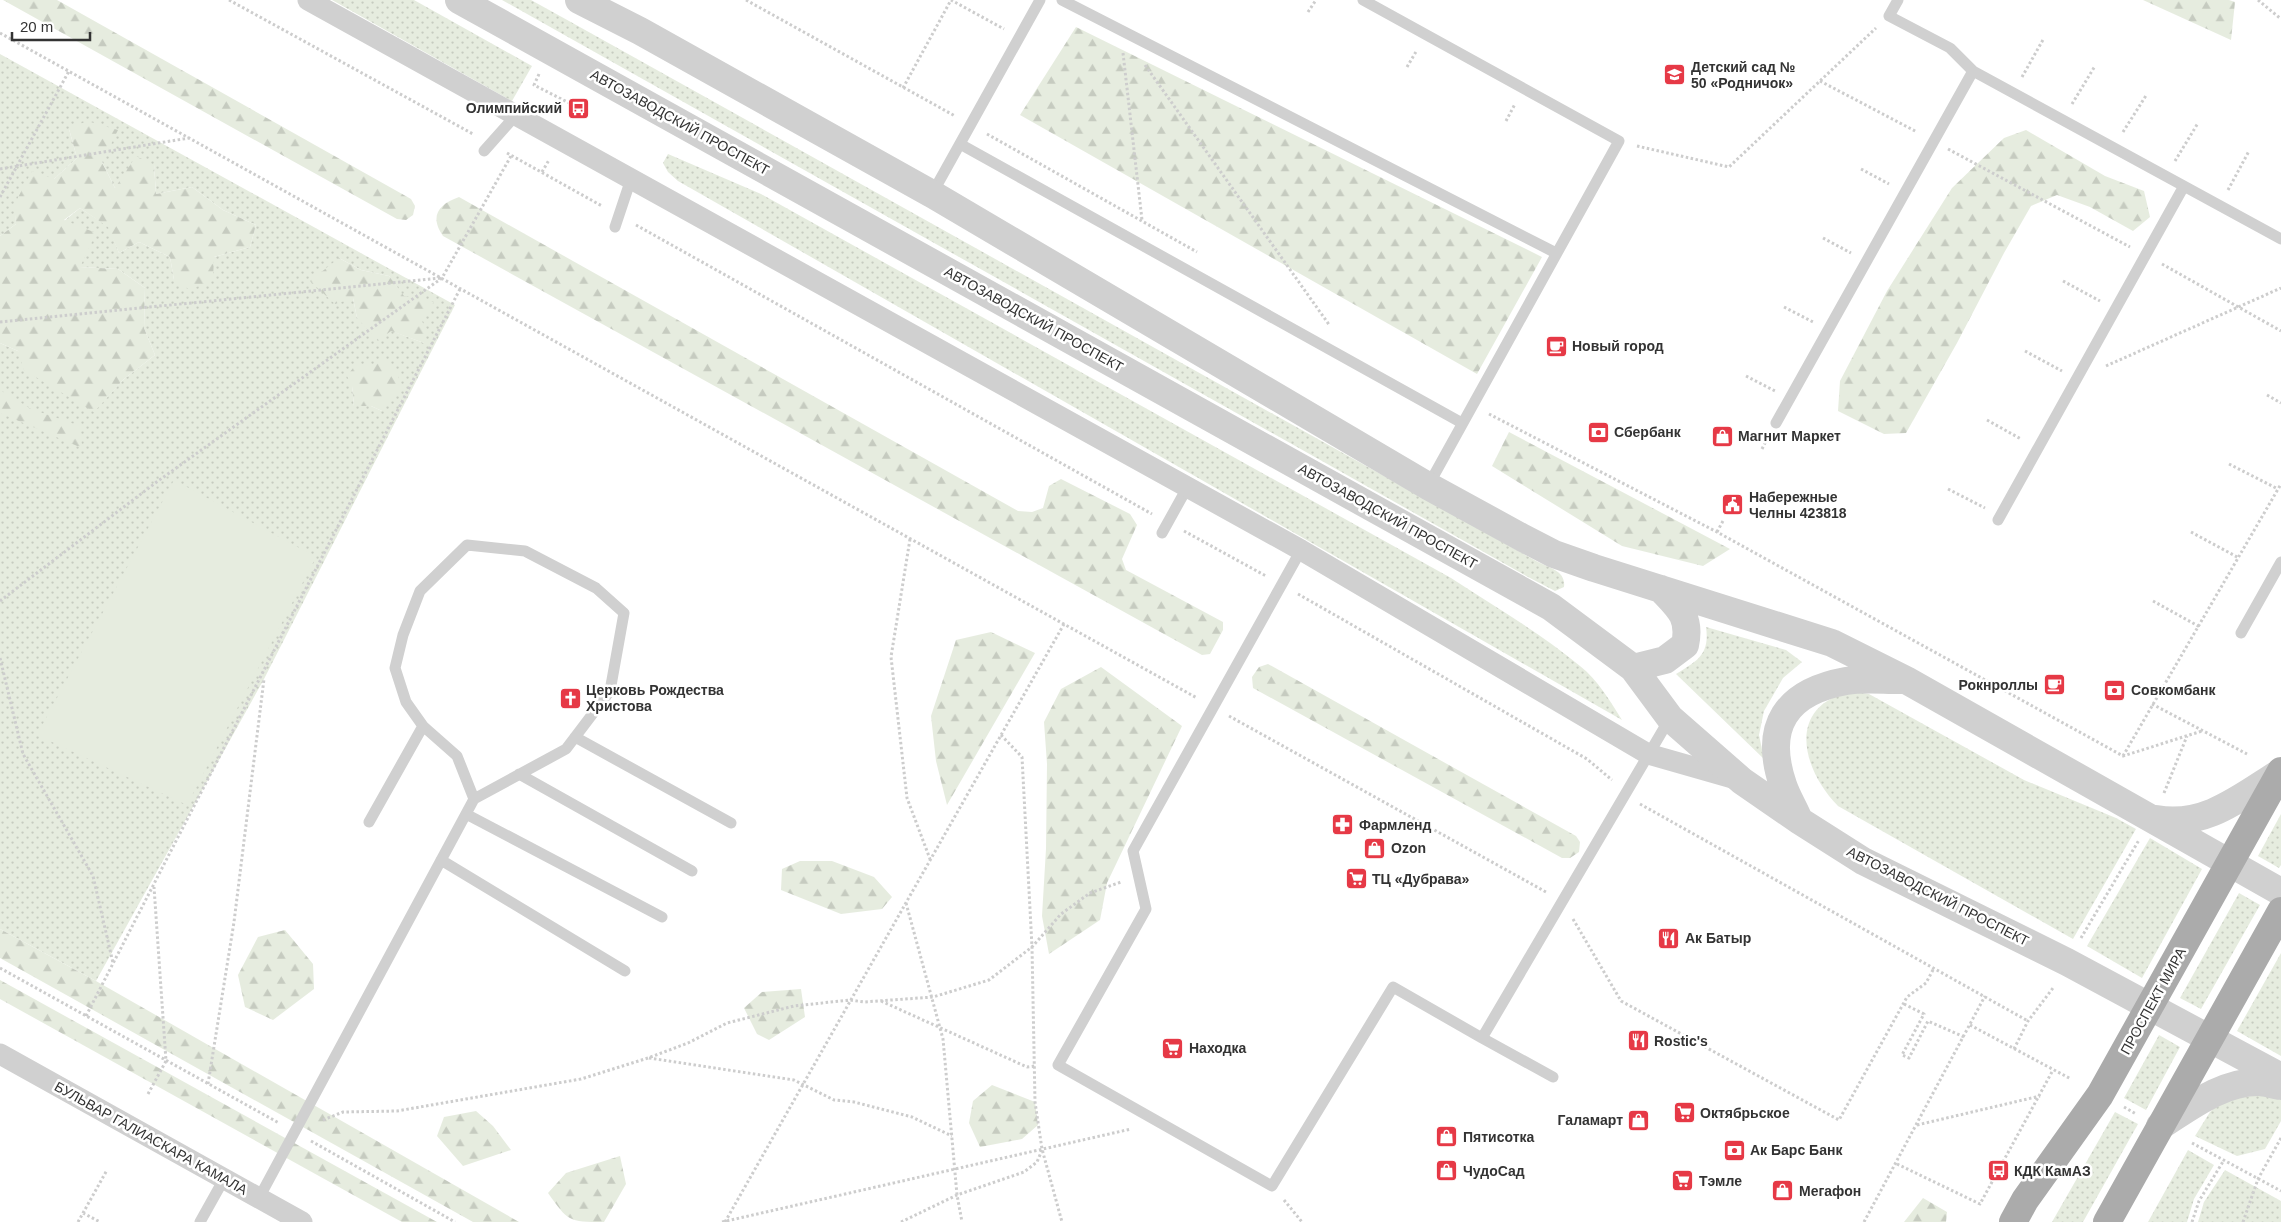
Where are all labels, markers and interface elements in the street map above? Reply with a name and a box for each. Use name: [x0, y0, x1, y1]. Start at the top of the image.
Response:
scale bar: [12, 10, 90, 42]
text: 20 m: [20, 18, 53, 35]
place label: Детский сад № 50 «Родничок»: [1691, 59, 1795, 91]
school or university icon: Детский сад № 50 «Родничок»: [1663, 63, 1687, 87]
street label: АВТОЗАВОДСКИЙ ПРОСПЕКТ: [588, 65, 773, 178]
bus stop icon: Олимпийский: [566, 96, 590, 120]
place label: Олимпийский: [466, 100, 562, 116]
street label: АВТОЗАВОДСКИЙ ПРОСПЕКТ: [942, 262, 1127, 375]
cafe icon: Новый город: [1544, 334, 1568, 358]
place label: Новый город: [1572, 338, 1664, 354]
bank icon: Сбербанк: [1586, 420, 1610, 444]
place label: Сбербанк: [1614, 424, 1682, 440]
shop icon: Магнит Маркет: [1710, 424, 1734, 448]
place label: Магнит Маркет: [1738, 428, 1841, 444]
street label: АВТОЗАВОДСКИЙ ПРОСПЕКТ: [1296, 459, 1481, 572]
place label: Набережные Челны 423818: [1749, 489, 1847, 521]
public building icon: Набережные Челны 423818: [1721, 493, 1745, 517]
cafe icon: Рокнроллы: [2042, 673, 2066, 697]
place label: Рокнроллы: [1958, 677, 2038, 693]
bank icon: Совкомбанк: [2103, 678, 2127, 702]
place label: Церковь Рождества Христова: [586, 682, 724, 714]
place label: Совкомбанк: [2131, 682, 2217, 698]
church icon: Церковь Рождества Христова: [558, 686, 582, 710]
pharmacy icon: Фармленд: [1331, 813, 1355, 837]
place label: Фармленд: [1359, 817, 1431, 833]
shop icon: Ozon: [1363, 836, 1387, 860]
place label: Ozon: [1391, 840, 1426, 856]
street label: АВТОЗАВОДСКИЙ ПРОСПЕКТ: [1844, 842, 2032, 949]
supermarket icon: ТЦ «Дубрава»: [1344, 867, 1368, 891]
place label: ТЦ «Дубрава»: [1372, 871, 1470, 887]
restaurant icon: Ак Батыр: [1657, 926, 1681, 950]
place label: Ак Батыр: [1685, 930, 1751, 946]
street label: ПРОСПЕКТ МИРА: [2117, 944, 2189, 1057]
restaurant icon: Rostic's: [1626, 1029, 1650, 1053]
place label: Rostic's: [1654, 1033, 1708, 1049]
supermarket icon: Находка: [1161, 1036, 1185, 1060]
place label: Находка: [1189, 1040, 1247, 1056]
street label: БУЛЬВАР ГАЛИАСКАРА КАМАЛА: [52, 1078, 251, 1198]
supermarket icon: Октябрьское: [1672, 1101, 1696, 1125]
place label: Октябрьское: [1700, 1105, 1790, 1121]
shop icon: Галамарт: [1627, 1108, 1651, 1132]
place label: Галамарт: [1558, 1112, 1623, 1128]
shop icon: Пятисотка: [1435, 1125, 1459, 1149]
place label: Пятисотка: [1463, 1129, 1535, 1145]
bank icon: Ак Барс Банк: [1722, 1138, 1746, 1162]
place label: Ак Барс Банк: [1750, 1142, 1843, 1158]
shop icon: ЧудоСад: [1435, 1159, 1459, 1183]
bus stop icon: КДК КамАЗ: [1986, 1159, 2010, 1183]
place label: ЧудоСад: [1463, 1163, 1525, 1179]
place label: КДК КамАЗ: [2014, 1163, 2091, 1179]
supermarket icon: Тэмле: [1671, 1169, 1695, 1193]
place label: Тэмле: [1699, 1173, 1742, 1189]
shop icon: Мегафон: [1771, 1179, 1795, 1203]
place label: Мегафон: [1799, 1183, 1861, 1199]

